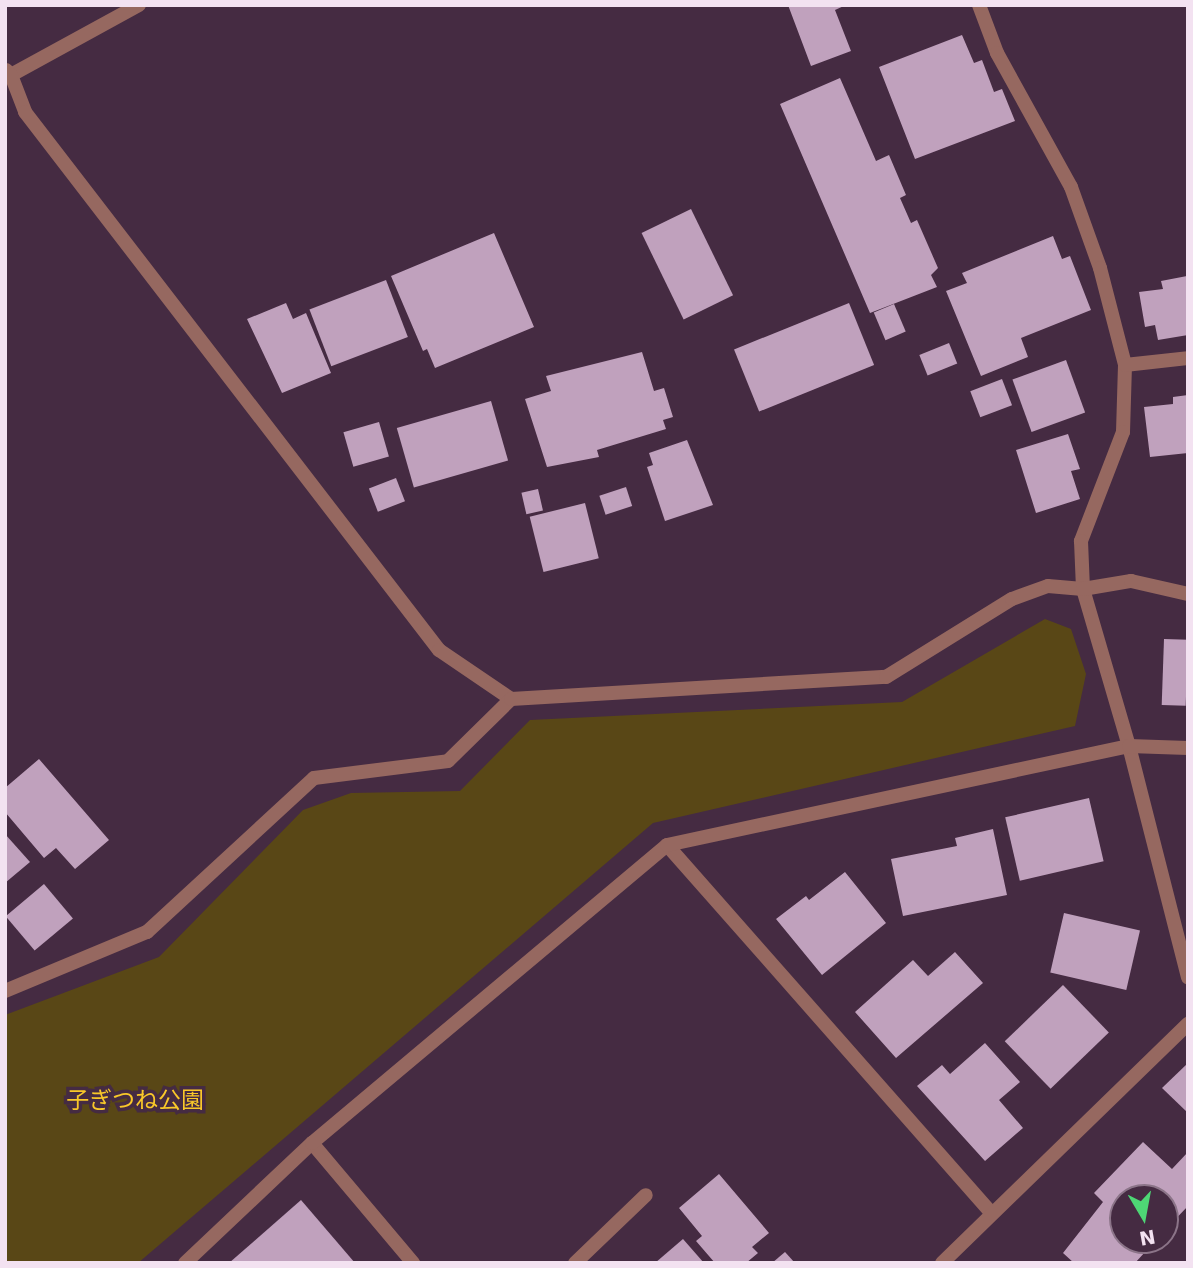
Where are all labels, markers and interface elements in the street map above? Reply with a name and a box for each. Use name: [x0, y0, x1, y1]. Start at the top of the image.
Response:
park label: 子ぎつね公園: [66, 1086, 204, 1114]
north arrow: [1109, 1184, 1179, 1254]
text: N: [1138, 1225, 1157, 1250]

